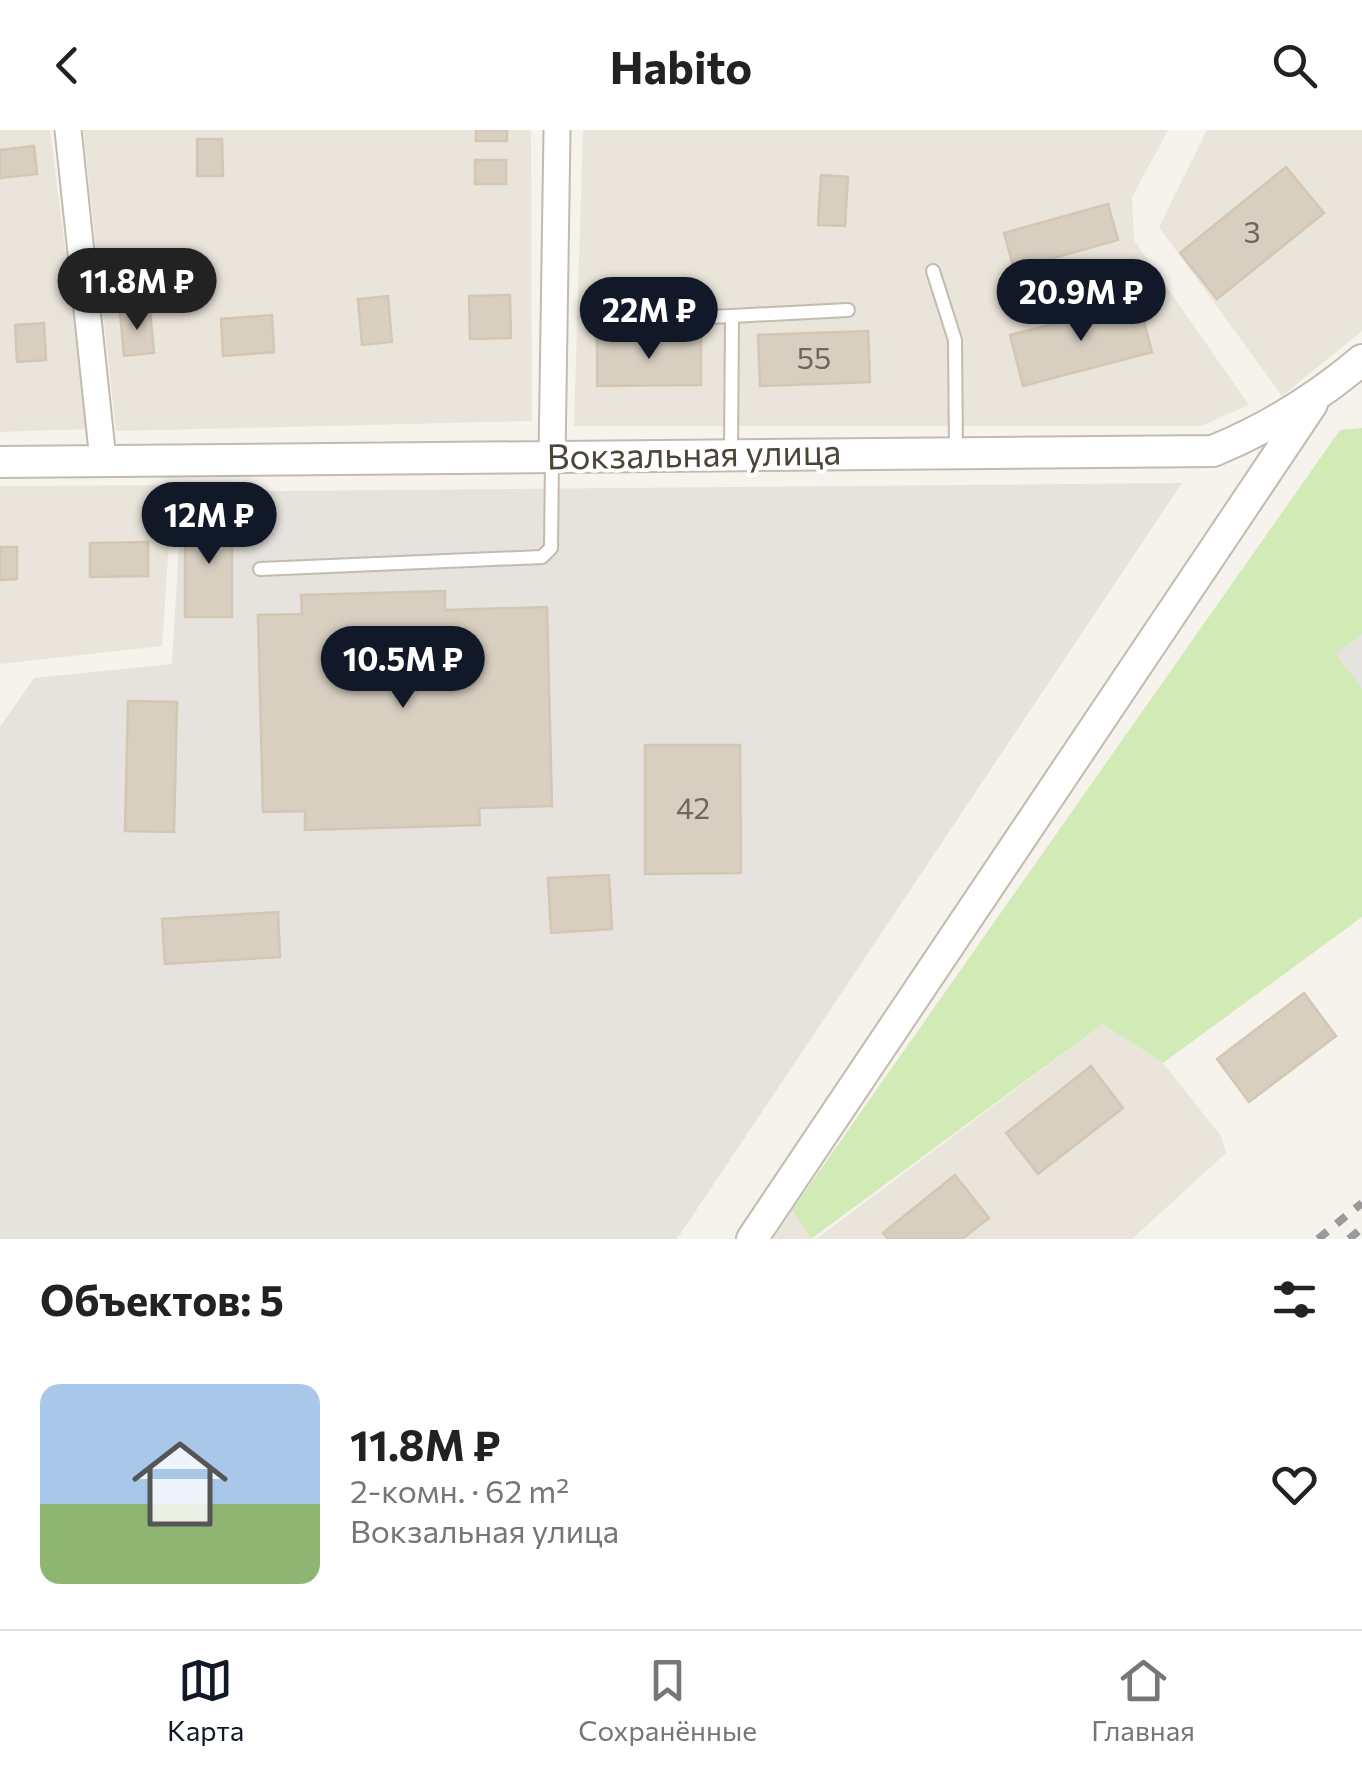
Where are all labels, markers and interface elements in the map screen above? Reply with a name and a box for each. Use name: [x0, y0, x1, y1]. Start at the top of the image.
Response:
icon: back: [40, 38, 95, 93]
text: Habito: [610, 38, 752, 93]
icon: search: [1267, 38, 1322, 93]
house number: 3: [1243, 212, 1261, 249]
pin: 11.8M ₽: [45, 248, 229, 333]
pin: 20.9M ₽: [989, 259, 1173, 344]
text: 11.8M ₽: [80, 260, 194, 300]
text: 20.9M ₽: [1019, 271, 1143, 311]
pin: 22M ₽: [579, 277, 719, 362]
text: 22M ₽: [602, 289, 696, 329]
house number: 55: [797, 338, 831, 375]
street label: Вокзальная улица: [546, 428, 842, 477]
pin: 12M ₽: [139, 482, 279, 567]
text: 12M ₽: [164, 494, 254, 534]
pin: 10.5M ₽: [311, 626, 495, 711]
text: 10.5M ₽: [343, 638, 463, 678]
house number: 42: [676, 788, 710, 825]
icon: filters: [1267, 1272, 1322, 1327]
text: Объектов: 5: [40, 1273, 284, 1325]
text: 11.8M ₽: [350, 1418, 501, 1470]
icon: home: [120, 1424, 240, 1544]
icon: heart: [1267, 1457, 1322, 1512]
text: 2-комн. · 62 m²: [350, 1470, 569, 1510]
text: Вокзальная улица: [350, 1510, 619, 1550]
tab: Карта: [167, 1653, 244, 1747]
tab: Сохранённые: [578, 1653, 757, 1747]
tab: Главная: [1091, 1653, 1195, 1747]

